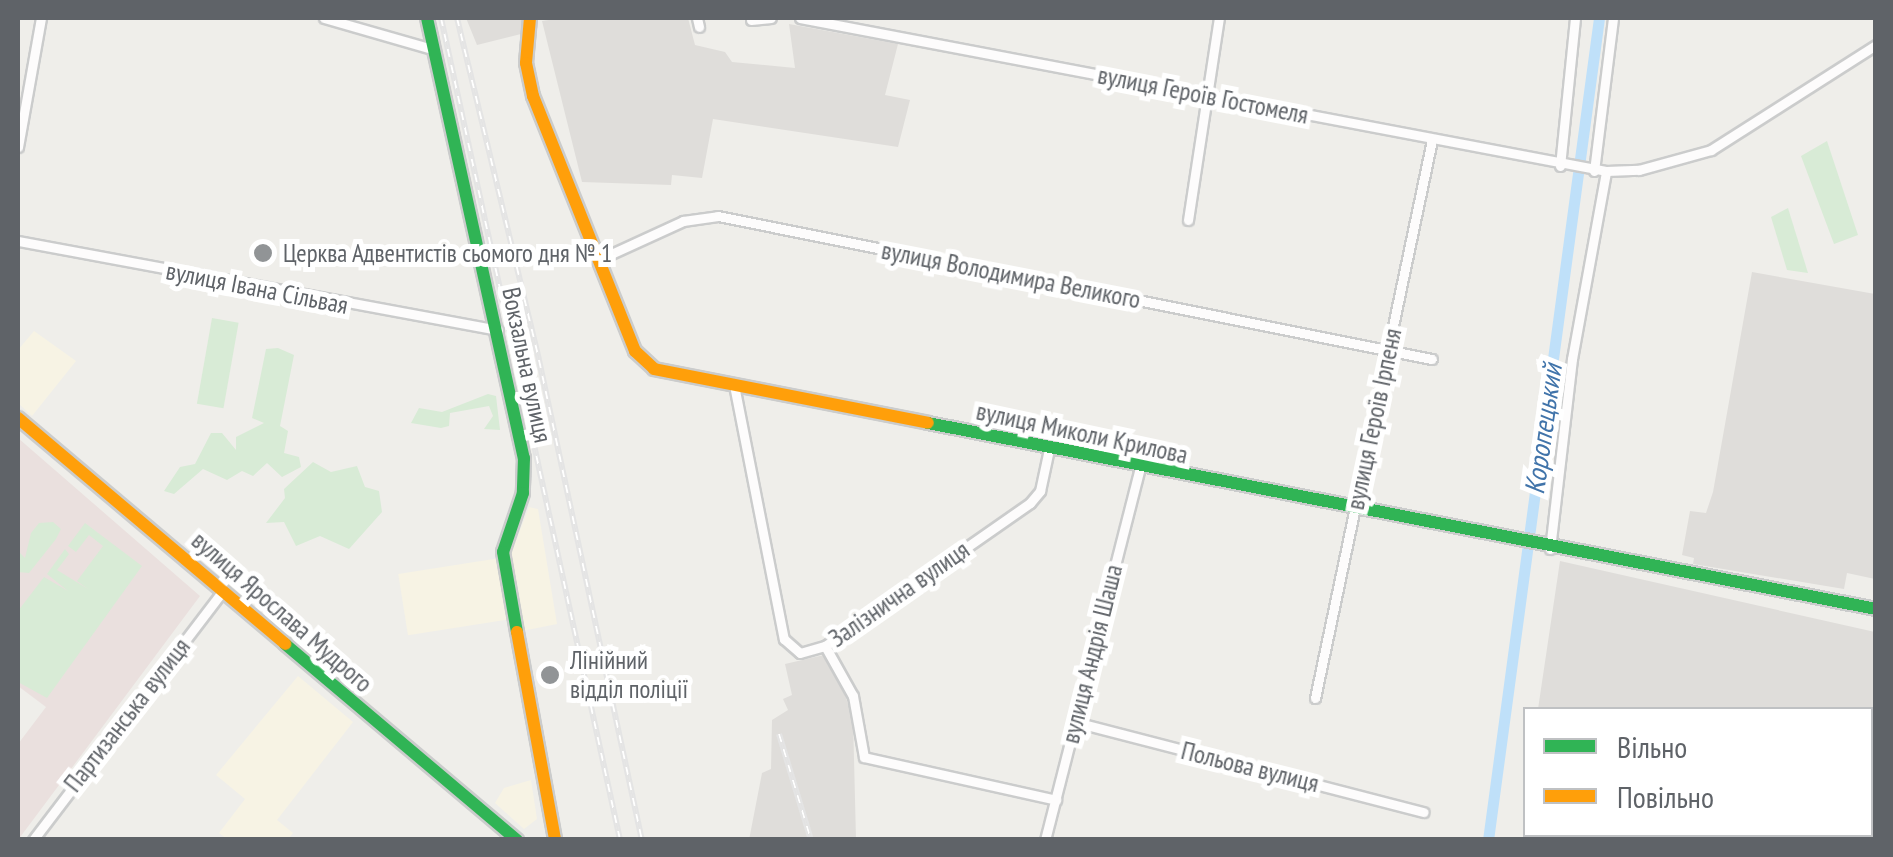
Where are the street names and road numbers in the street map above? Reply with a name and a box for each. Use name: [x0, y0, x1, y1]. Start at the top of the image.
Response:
street label: вулиця Героїв Гостомеля: [1095, 60, 1311, 130]
street label: вулиця Володимира Великого: [879, 235, 1143, 315]
street label: вулиця Івана Сільвая: [164, 256, 350, 320]
street label: Вокзальна вулиця: [496, 285, 558, 445]
street label: вулиця Героїв Ірпеня: [1340, 326, 1408, 512]
street label: вулиця Миколи Крилова: [974, 396, 1190, 470]
street label: вулиця Ярослава Мудрого: [186, 525, 378, 699]
street label: Залізнична вулиця: [823, 535, 975, 653]
street label: вулиця Андрія Шаша: [1055, 561, 1129, 747]
street label: Партизанська вулиця: [58, 632, 196, 798]
street label: Польова вулиця: [1178, 735, 1322, 799]

